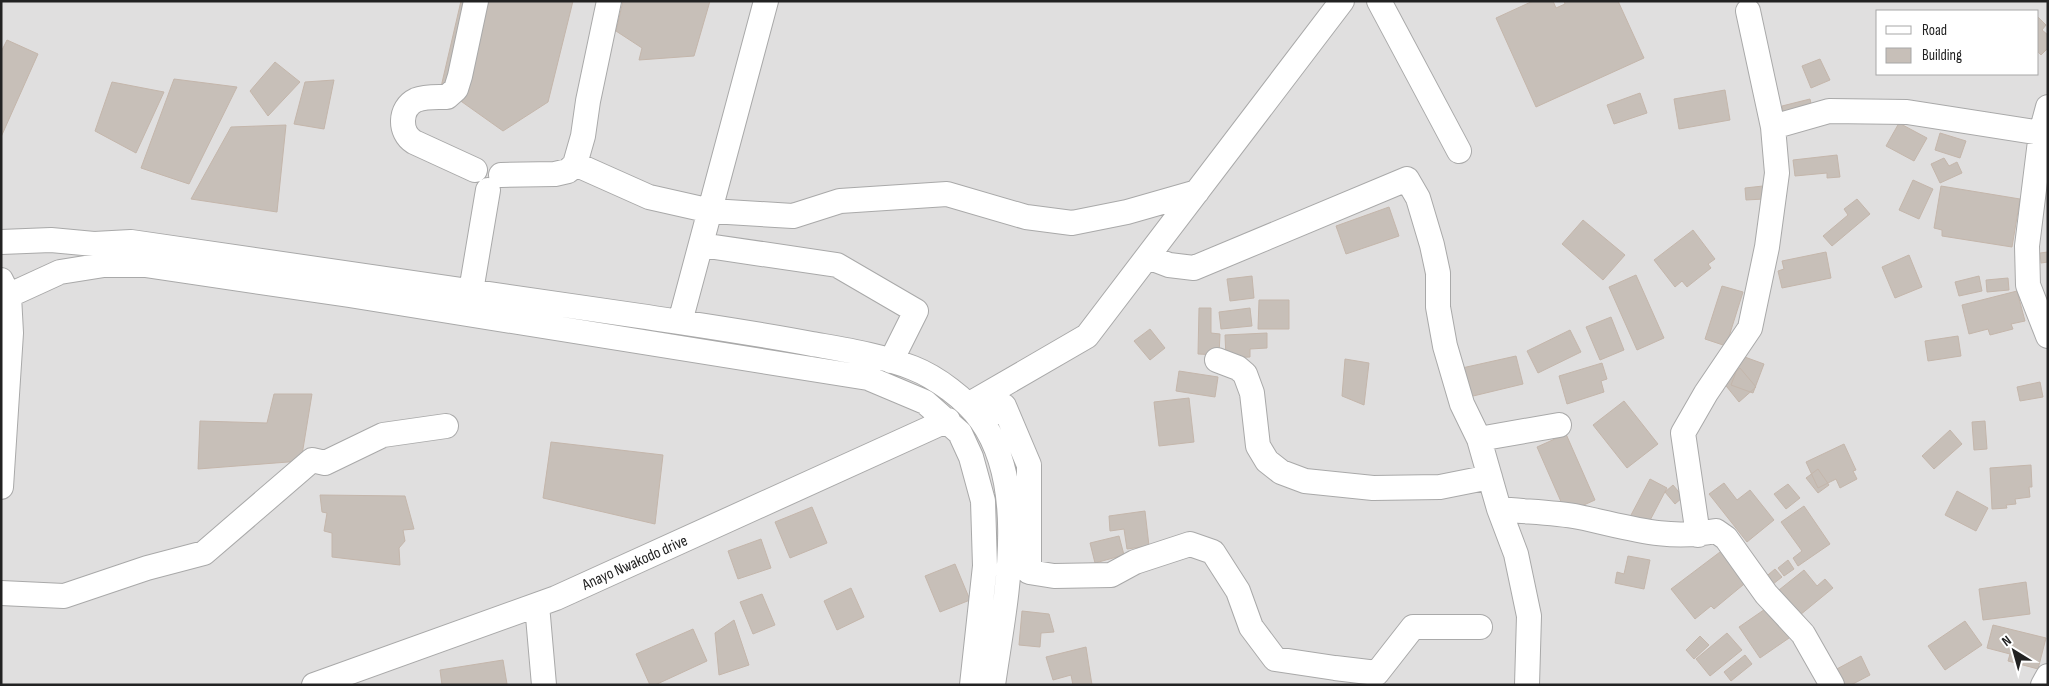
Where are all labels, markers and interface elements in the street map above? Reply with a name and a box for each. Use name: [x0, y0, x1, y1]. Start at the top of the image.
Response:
legend: [1876, 10, 2039, 75]
text: Road: [1922, 21, 1947, 40]
text: Building: [1922, 46, 1962, 65]
street label: Anayo Nwakodo drive: [578, 531, 691, 595]
north arrow: [1989, 626, 2039, 676]
text: N: [1998, 632, 2015, 650]

